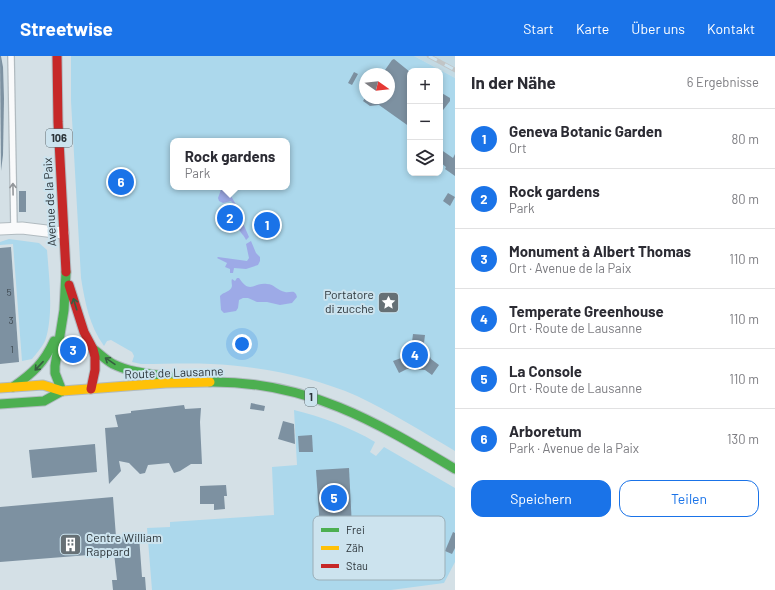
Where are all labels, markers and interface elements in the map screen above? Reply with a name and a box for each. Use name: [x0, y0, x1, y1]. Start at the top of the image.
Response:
text: Streetwise: [20, 17, 113, 40]
text: Start: [523, 20, 554, 37]
text: Karte: [576, 20, 609, 37]
text: Über uns: [631, 20, 685, 37]
text: Kontakt: [707, 20, 755, 37]
north arrow: [359, 68, 395, 104]
map controls: [407, 68, 443, 176]
button: +: [407, 68, 443, 104]
text: In der Nähe: [471, 72, 556, 92]
text: 6 Ergebnisse: [687, 74, 759, 90]
button: −: [407, 104, 443, 140]
text: Geneva Botanic Garden: [509, 122, 662, 140]
road number: 106: [46, 129, 72, 147]
text: 1: [482, 131, 486, 147]
text: 80 m: [732, 131, 759, 147]
popup: [170, 138, 290, 190]
button: layers: [407, 140, 443, 176]
text: Ort: [509, 140, 527, 156]
text: Rock gardens: [185, 147, 275, 165]
street label: Avenue de la Paix: [40, 157, 58, 247]
text: Park: [185, 165, 210, 181]
pin: 6: [108, 167, 134, 197]
text: Rock gardens: [509, 182, 600, 200]
one-way arrow: [9, 183, 17, 196]
text: 2: [480, 191, 488, 207]
text: 80 m: [732, 191, 759, 207]
text: Park: [509, 200, 535, 216]
pin: 2: [217, 203, 243, 233]
pin: 1: [254, 210, 280, 240]
text: Monument à Albert Thomas: [509, 242, 691, 260]
text: 3: [480, 251, 488, 267]
text: 110 m: [729, 251, 759, 267]
text: Ort · Avenue de la Paix: [509, 260, 631, 276]
house number: 5: [6, 286, 12, 298]
place label: Portatore di zucche: [324, 287, 374, 315]
place icon: Portatore di zucche: [376, 289, 402, 315]
one-way arrow: [71, 297, 78, 310]
text: Temperate Greenhouse: [509, 302, 664, 320]
text: 4: [480, 311, 488, 327]
text: 110 m: [729, 311, 759, 327]
house number: 3: [8, 314, 14, 326]
text: Ort · Route de Lausanne: [509, 320, 642, 336]
your location: [232, 334, 252, 354]
pin: 3: [60, 335, 86, 365]
pin: 4: [402, 340, 428, 370]
house number: 1: [10, 343, 14, 355]
one-way arrow: [104, 357, 115, 365]
one-way arrow: [34, 361, 43, 371]
text: La Console: [509, 362, 582, 380]
street label: Route de Lausanne: [124, 363, 224, 381]
text: 5: [480, 371, 488, 387]
text: 110 m: [729, 371, 759, 387]
text: Ort · Route de Lausanne: [509, 380, 642, 396]
road number: 1: [305, 388, 317, 406]
text: Arboretum: [509, 422, 582, 440]
text: 6: [481, 431, 487, 447]
text: 130 m: [727, 431, 759, 447]
text: Park · Avenue de la Paix: [509, 440, 639, 456]
button: Speichern: [471, 480, 611, 517]
button: Teilen: [619, 480, 759, 517]
pin: 5: [321, 483, 347, 513]
legend: [313, 516, 445, 580]
text: Frei: [346, 523, 365, 536]
place label: Centre William Rappard: [86, 530, 162, 558]
building icon: Centre William Rappard: [57, 532, 83, 558]
text: Zäh: [346, 541, 364, 554]
text: Stau: [346, 559, 368, 572]

